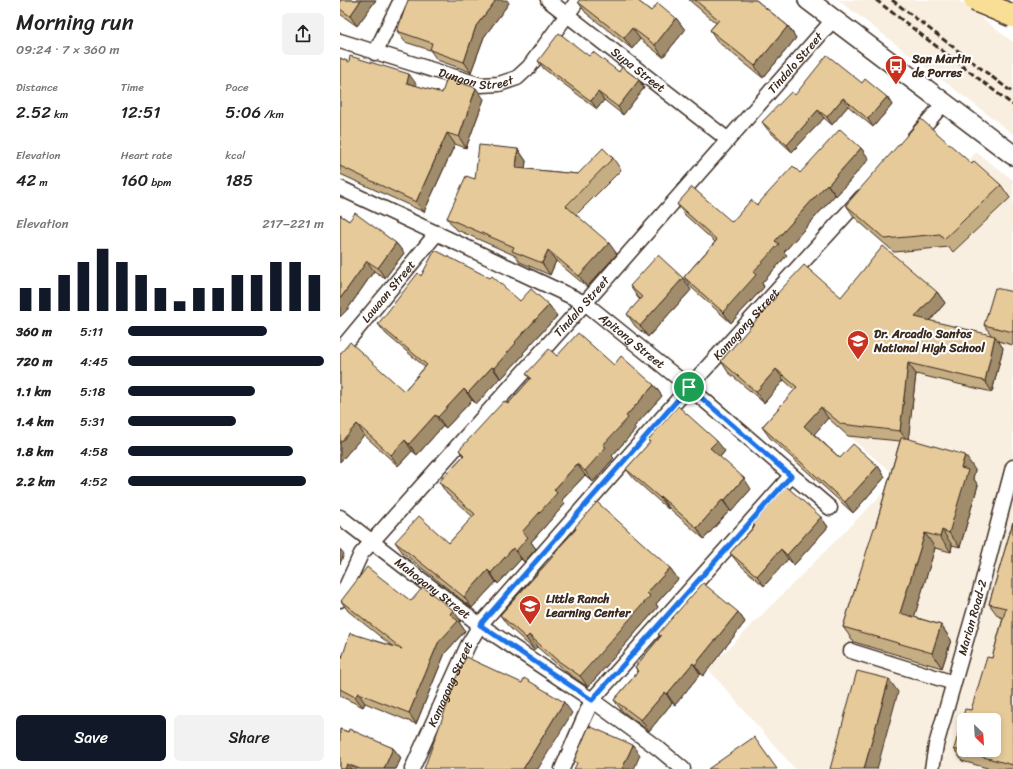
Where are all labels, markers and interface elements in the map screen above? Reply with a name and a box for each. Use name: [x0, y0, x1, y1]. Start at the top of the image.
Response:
text: Morning run: [16, 3, 134, 42]
button: share: [282, 13, 324, 55]
street label: Tindalo Street: [762, 26, 829, 99]
text: 09:24 · 7 × 360 m: [16, 38, 120, 61]
street label: Supa Street: [606, 41, 670, 98]
place label: San Martin de Porres: [911, 48, 972, 84]
bus stop icon: San Martin de Porres: [883, 53, 909, 86]
street label: Dungon Street: [436, 61, 517, 96]
text: Distance: [16, 78, 58, 97]
text: Time: [121, 78, 144, 97]
text: Pace: [225, 78, 249, 97]
text: 2.52: [16, 97, 51, 127]
text: 12:51: [121, 97, 161, 127]
text: 5:06: [225, 97, 261, 127]
text: km: [51, 105, 68, 124]
text: /km: [261, 105, 284, 124]
text: Elevation: [16, 146, 61, 165]
text: Heart rate: [121, 146, 172, 165]
text: kcal: [225, 146, 245, 165]
text: 42: [16, 165, 36, 195]
text: 160: [121, 165, 148, 195]
text: 185: [225, 165, 253, 195]
text: m: [36, 173, 48, 192]
text: bpm: [148, 173, 172, 192]
text: Elevation: [16, 212, 69, 235]
text: 217–221 m: [262, 212, 324, 235]
street label: Lawaan Street: [356, 255, 421, 328]
street label: Tindalo Street: [548, 270, 616, 342]
street label: Kamagong Street: [707, 283, 785, 366]
street label: Apitong Street: [593, 307, 670, 375]
text: 360 m: [16, 320, 52, 343]
text: 5:11: [80, 320, 103, 343]
place label: Dr. Arcadio Santos National High School: [873, 323, 985, 359]
school or university icon: Dr. Arcadio Santos National High School: [845, 328, 871, 361]
text: 720 m: [16, 350, 53, 373]
text: 4:45: [80, 350, 108, 373]
pin: [672, 370, 706, 404]
icon: arrive: [678, 376, 700, 398]
text: 1.1 km: [16, 380, 51, 403]
text: 5:18: [80, 380, 105, 403]
text: 1.4 km: [16, 410, 54, 433]
text: 5:31: [80, 410, 105, 433]
text: 1.8 km: [16, 440, 54, 463]
text: 4:58: [80, 440, 108, 463]
text: 2.2 km: [16, 470, 55, 493]
text: 4:52: [80, 470, 108, 493]
street label: Mahogany Street: [390, 552, 476, 625]
street label: Marian Road-2: [951, 577, 994, 658]
place label: Little Ranch Learning Center: [546, 588, 631, 624]
school or university icon: Little Ranch Learning Center: [517, 593, 543, 626]
street label: Kamagong Street: [421, 637, 479, 731]
north arrow: [957, 713, 1001, 757]
map controls: [957, 713, 1001, 757]
button: Save: [16, 715, 166, 761]
button: Share: [174, 715, 324, 761]

